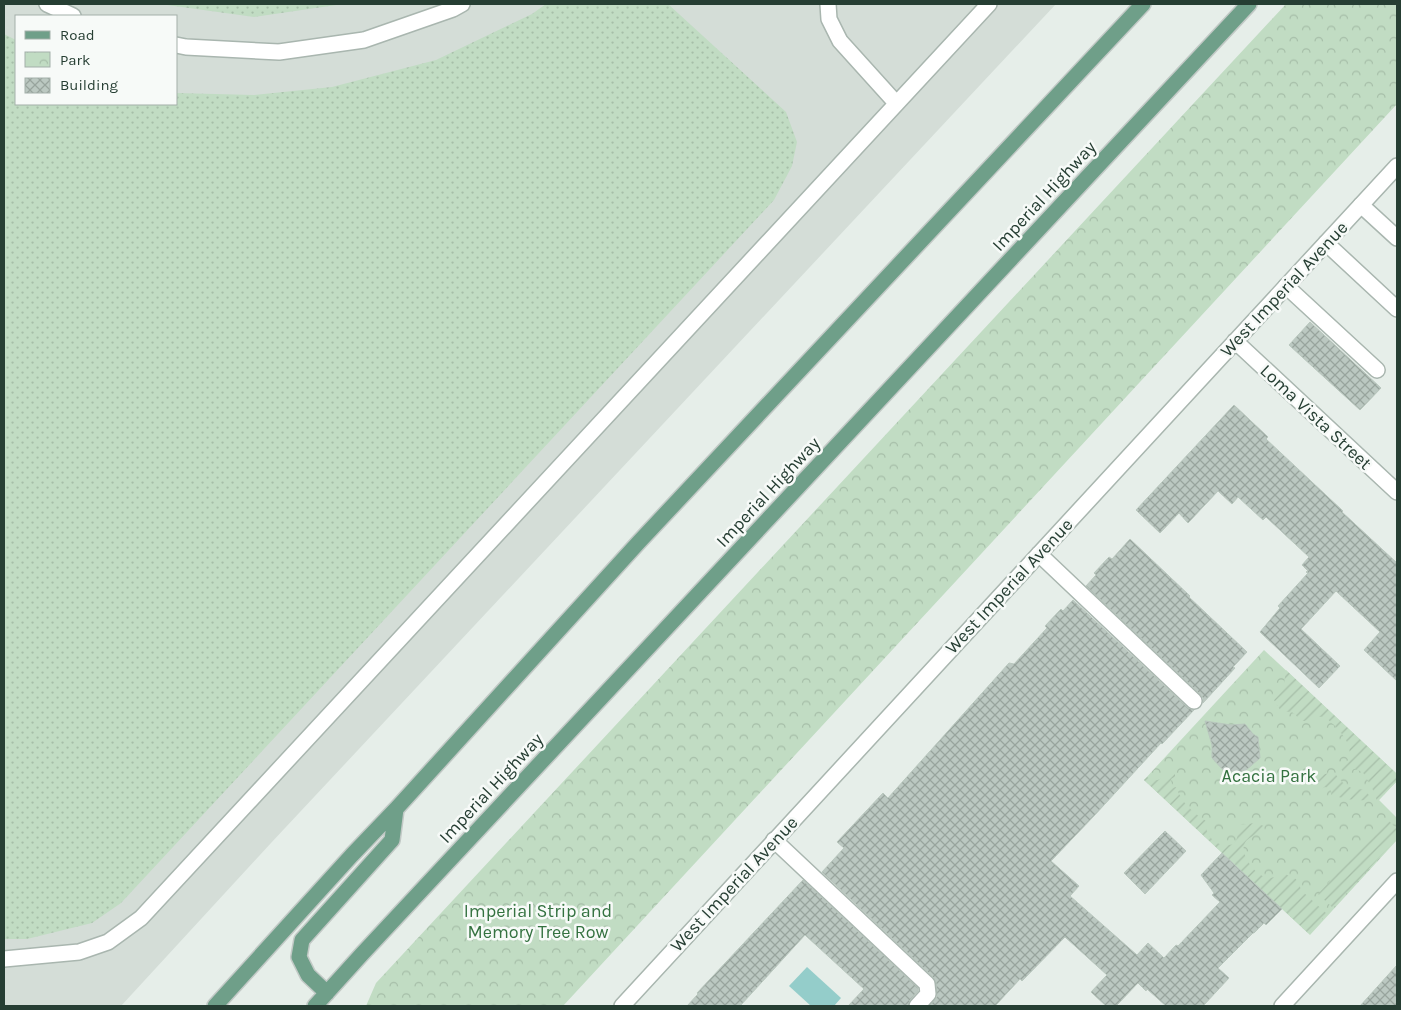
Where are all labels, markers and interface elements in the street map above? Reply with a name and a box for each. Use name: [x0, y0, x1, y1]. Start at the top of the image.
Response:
legend: [15, 15, 178, 105]
text: Road: [60, 26, 95, 44]
text: Park: [60, 51, 90, 69]
text: Building: [60, 76, 118, 94]
street label: Imperial Highway: [987, 136, 1101, 256]
street label: West Imperial Avenue: [1216, 217, 1352, 361]
street label: Loma Vista Street: [1256, 360, 1377, 475]
street label: Imperial Highway: [711, 432, 825, 552]
street label: West Imperial Avenue: [941, 514, 1077, 658]
street label: Imperial Highway: [434, 728, 548, 848]
park label: Acacia Park: [1222, 765, 1316, 787]
street label: West Imperial Avenue: [666, 812, 802, 956]
park label: Imperial Strip and Memory Tree Row: [464, 900, 612, 943]

